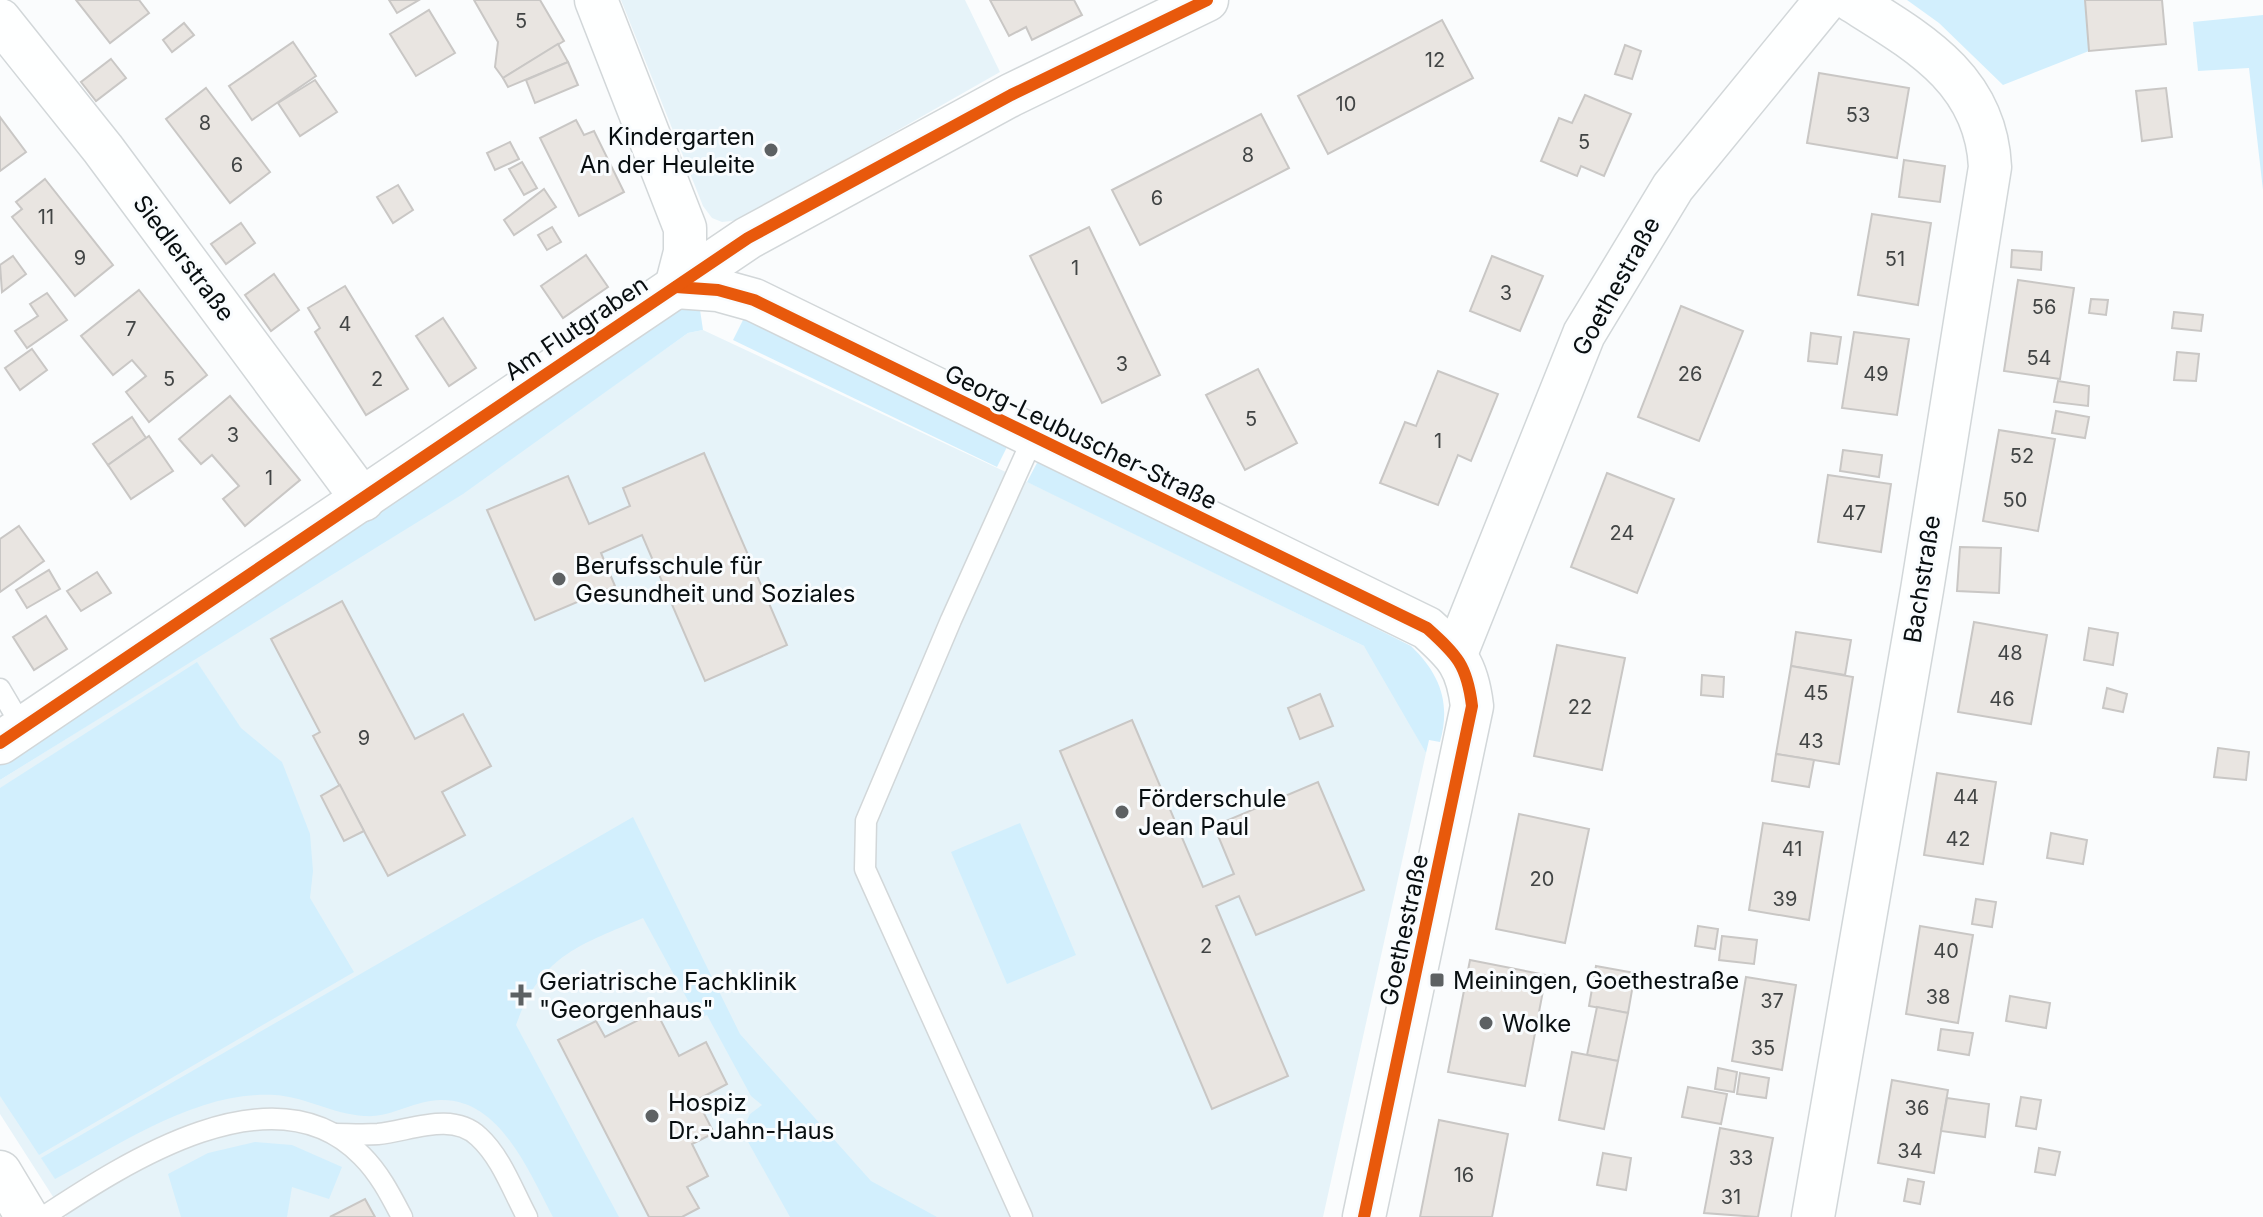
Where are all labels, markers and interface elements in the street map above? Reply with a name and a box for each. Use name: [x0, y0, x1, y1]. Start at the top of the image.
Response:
house number: 5: [515, 9, 527, 33]
house number: 12: [1425, 48, 1445, 72]
house number: 10: [1336, 92, 1356, 116]
house number: 53: [1846, 103, 1870, 127]
house number: 8: [199, 111, 211, 135]
place label: Kindergarten An der Heuleite: [580, 122, 755, 179]
house number: 5: [1578, 130, 1590, 154]
marker: Kindergarten An der Heuleite: [762, 141, 780, 159]
house number: 8: [1242, 143, 1254, 167]
house number: 6: [231, 153, 243, 177]
house number: 6: [1151, 186, 1163, 210]
street label: Siedlerstraße: [127, 189, 241, 327]
house number: 11: [38, 205, 54, 229]
street label: Goethestraße: [1566, 212, 1666, 360]
house number: 9: [74, 246, 86, 270]
house number: 51: [1885, 247, 1905, 271]
house number: 1: [1071, 256, 1079, 280]
street label: Am Flutgraben: [499, 270, 653, 386]
house number: 3: [1500, 281, 1512, 305]
house number: 56: [2032, 295, 2056, 319]
house number: 4: [339, 312, 351, 336]
house number: 7: [125, 317, 137, 341]
house number: 54: [2026, 346, 2052, 370]
house number: 3: [1116, 352, 1128, 376]
street label: Georg-Leubuscher-Straße: [940, 358, 1222, 516]
house number: 26: [1678, 362, 1702, 386]
house number: 49: [1863, 362, 1889, 386]
house number: 5: [163, 367, 175, 391]
house number: 2: [371, 367, 383, 391]
house number: 5: [1245, 407, 1257, 431]
house number: 3: [227, 423, 239, 447]
house number: 1: [1434, 429, 1442, 453]
house number: 52: [2010, 444, 2034, 468]
house number: 1: [265, 466, 273, 490]
house number: 50: [2003, 488, 2027, 512]
house number: 47: [1842, 501, 1866, 525]
street label: Bachstraße: [1898, 513, 1946, 645]
house number: 24: [1610, 521, 1634, 545]
place label: Berufsschule für Gesundheit und Soziales: [575, 551, 856, 608]
marker: Berufsschule für Gesundheit und Soziales: [550, 570, 568, 588]
house number: 48: [1997, 641, 2023, 665]
house number: 45: [1803, 681, 1829, 705]
house number: 46: [1989, 687, 2015, 711]
house number: 22: [1568, 695, 1592, 719]
house number: 9: [358, 726, 370, 750]
house number: 43: [1798, 729, 1824, 753]
place label: Förderschule Jean Paul: [1138, 784, 1287, 841]
house number: 44: [1953, 785, 1979, 809]
marker: Förderschule Jean Paul: [1113, 803, 1131, 821]
house number: 42: [1945, 827, 1971, 851]
house number: 41: [1782, 837, 1802, 861]
street label: Goethestraße: [1374, 852, 1434, 1008]
house number: 20: [1530, 867, 1554, 891]
house number: 39: [1773, 887, 1797, 911]
house number: 2: [1200, 934, 1212, 958]
house number: 40: [1933, 939, 1959, 963]
place label: Meiningen, Goethestraße: [1453, 966, 1739, 995]
place label: Geriatrische Fachklinik "Georgenhaus": [539, 967, 797, 1024]
marker: Meiningen, Goethestraße: [1428, 971, 1446, 989]
marker: Geriatrische Fachklinik "Georgenhaus": [510, 984, 532, 1006]
house number: 38: [1926, 985, 1950, 1009]
house number: 37: [1760, 989, 1784, 1013]
place label: Wolke: [1502, 1009, 1571, 1038]
marker: Wolke: [1477, 1014, 1495, 1032]
house number: 35: [1751, 1036, 1775, 1060]
place label: Hospiz Dr.-Jahn-Haus: [668, 1088, 834, 1145]
house number: 36: [1905, 1096, 1929, 1120]
marker: Hospiz Dr.-Jahn-Haus: [643, 1107, 661, 1125]
house number: 34: [1897, 1139, 1923, 1163]
house number: 33: [1729, 1146, 1753, 1170]
house number: 16: [1454, 1163, 1474, 1187]
house number: 31: [1721, 1185, 1741, 1209]

